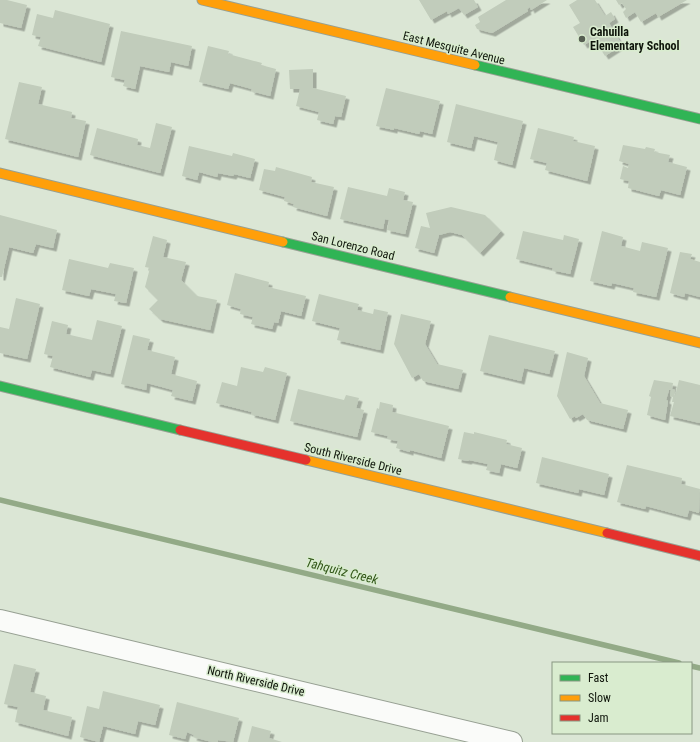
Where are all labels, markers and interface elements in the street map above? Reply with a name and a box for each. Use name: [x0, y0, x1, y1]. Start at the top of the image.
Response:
place label: Cahuilla Elementary School: [590, 25, 680, 53]
street label: East Mesquite Avenue: [402, 29, 507, 68]
marker: Cahuilla Elementary School: [577, 34, 587, 44]
street label: San Lorenzo Road: [310, 229, 396, 263]
street label: South Riverside Drive: [303, 440, 404, 478]
water label: Tahquitz Creek: [304, 555, 380, 587]
legend: [552, 662, 692, 734]
street label: North Riverside Drive: [206, 663, 306, 699]
text: Fast: [588, 671, 609, 685]
text: Slow: [588, 691, 611, 705]
text: Jam: [588, 711, 609, 725]

